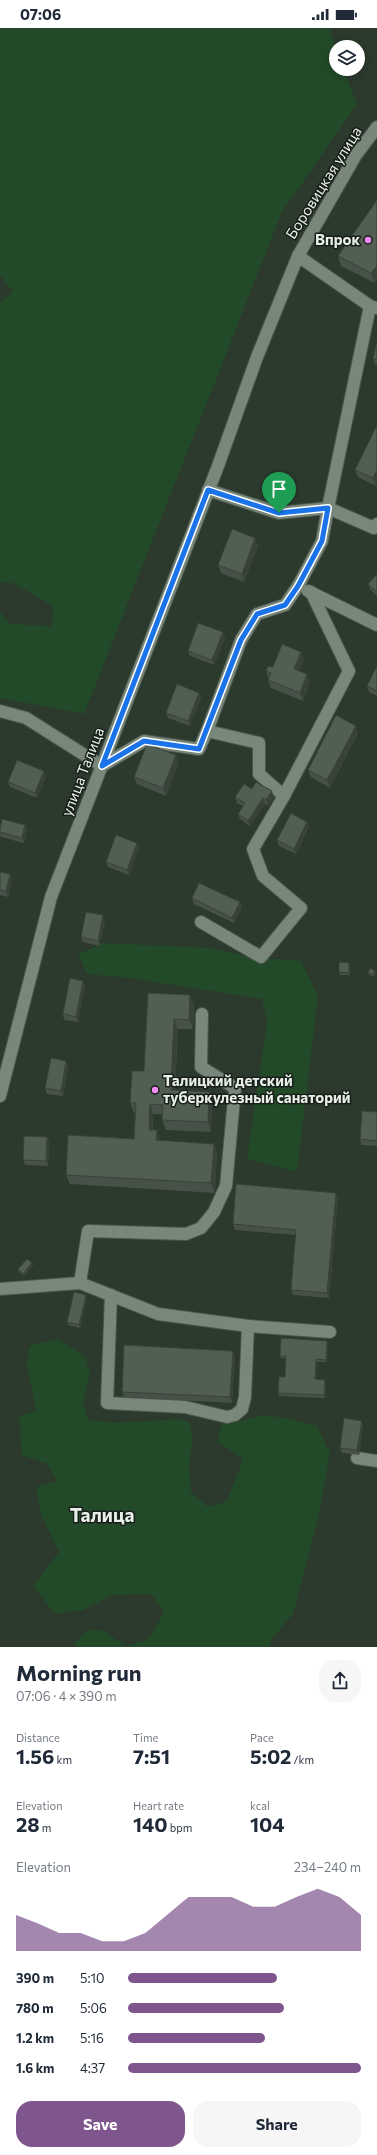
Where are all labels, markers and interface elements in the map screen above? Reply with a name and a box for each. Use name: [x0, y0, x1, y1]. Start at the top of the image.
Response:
text: 07:06: [20, 5, 61, 23]
map controls: [329, 40, 365, 76]
button: layers: [329, 40, 365, 76]
street label: Боровицкая улица: [281, 123, 365, 242]
place label: Впрок: [315, 230, 360, 248]
marker: Впрок: [363, 235, 373, 245]
pin: [262, 472, 296, 513]
icon: arrive: [268, 478, 290, 500]
street label: улица Талица: [57, 725, 107, 819]
place label: Талицкий детский туберкулезный санаторий: [163, 1071, 351, 1106]
marker: Талицкий детский туберкулезный санаторий: [150, 1085, 160, 1095]
district label: Талица: [70, 1503, 134, 1526]
text: Morning run: [16, 1659, 142, 1686]
button: share: [319, 1660, 361, 1702]
text: 07:06 · 4 × 390 m: [16, 1688, 117, 1704]
text: Distance: [16, 1731, 60, 1744]
text: Time: [133, 1731, 158, 1744]
text: Pace: [250, 1731, 274, 1744]
text: 1.56: [16, 1744, 54, 1768]
text: 7:51: [133, 1744, 170, 1768]
text: 5:02: [250, 1744, 292, 1768]
text: km: [54, 1753, 72, 1766]
text: /km: [292, 1753, 314, 1766]
text: Elevation: [16, 1799, 62, 1812]
text: Heart rate: [133, 1799, 184, 1812]
text: kcal: [250, 1799, 270, 1812]
text: 28: [16, 1812, 40, 1836]
text: 140: [133, 1812, 168, 1836]
text: 104: [250, 1812, 285, 1836]
text: m: [40, 1821, 51, 1834]
text: bpm: [168, 1821, 192, 1834]
text: Elevation: [16, 1859, 71, 1875]
text: 234–240 m: [294, 1859, 361, 1875]
text: 390 m: [16, 1970, 54, 1986]
text: 5:10: [80, 1970, 105, 1986]
text: 780 m: [16, 2000, 54, 2016]
text: 5:06: [80, 2000, 107, 2016]
text: 1.2 km: [16, 2030, 54, 2046]
text: 5:16: [80, 2030, 104, 2046]
text: 1.6 km: [16, 2060, 54, 2076]
text: 4:37: [80, 2060, 105, 2076]
button: Save: [16, 2101, 185, 2147]
button: Share: [193, 2101, 361, 2147]

